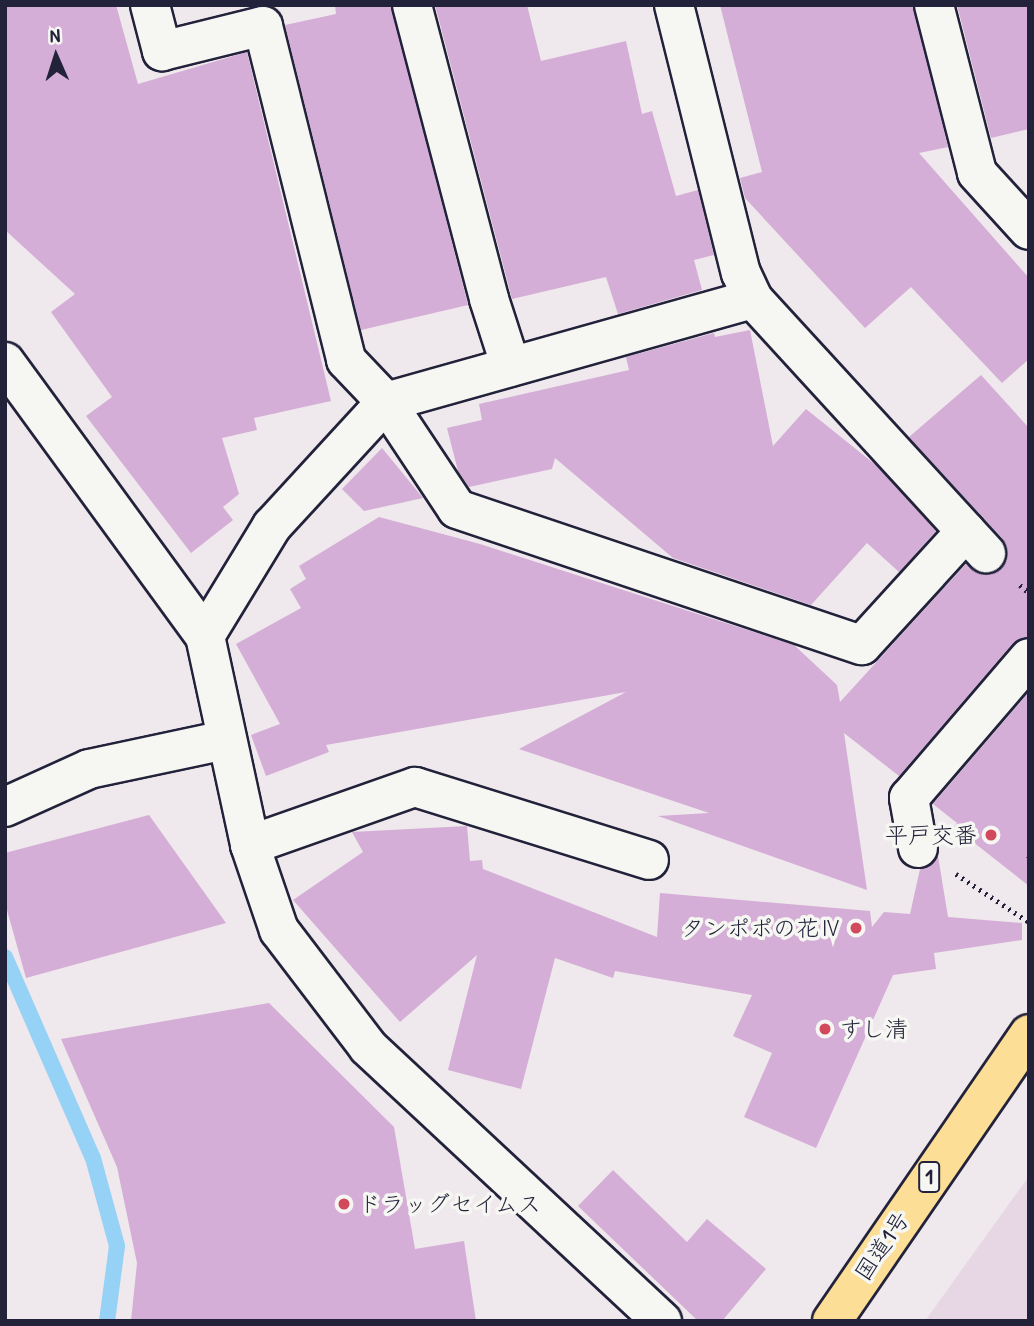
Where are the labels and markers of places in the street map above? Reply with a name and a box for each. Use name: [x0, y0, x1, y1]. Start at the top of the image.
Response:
place label: 平戸交番: [885, 821, 977, 849]
marker: 平戸交番: [983, 827, 999, 843]
place label: タンポポの花Ⅳ: [681, 914, 842, 942]
marker: タンポポの花Ⅳ: [848, 920, 864, 936]
place label: すし清: [839, 1015, 908, 1043]
marker: すし清: [817, 1021, 833, 1037]
place label: ドラッグセイムス: [358, 1190, 542, 1218]
marker: ドラッグセイムス: [336, 1196, 352, 1212]

